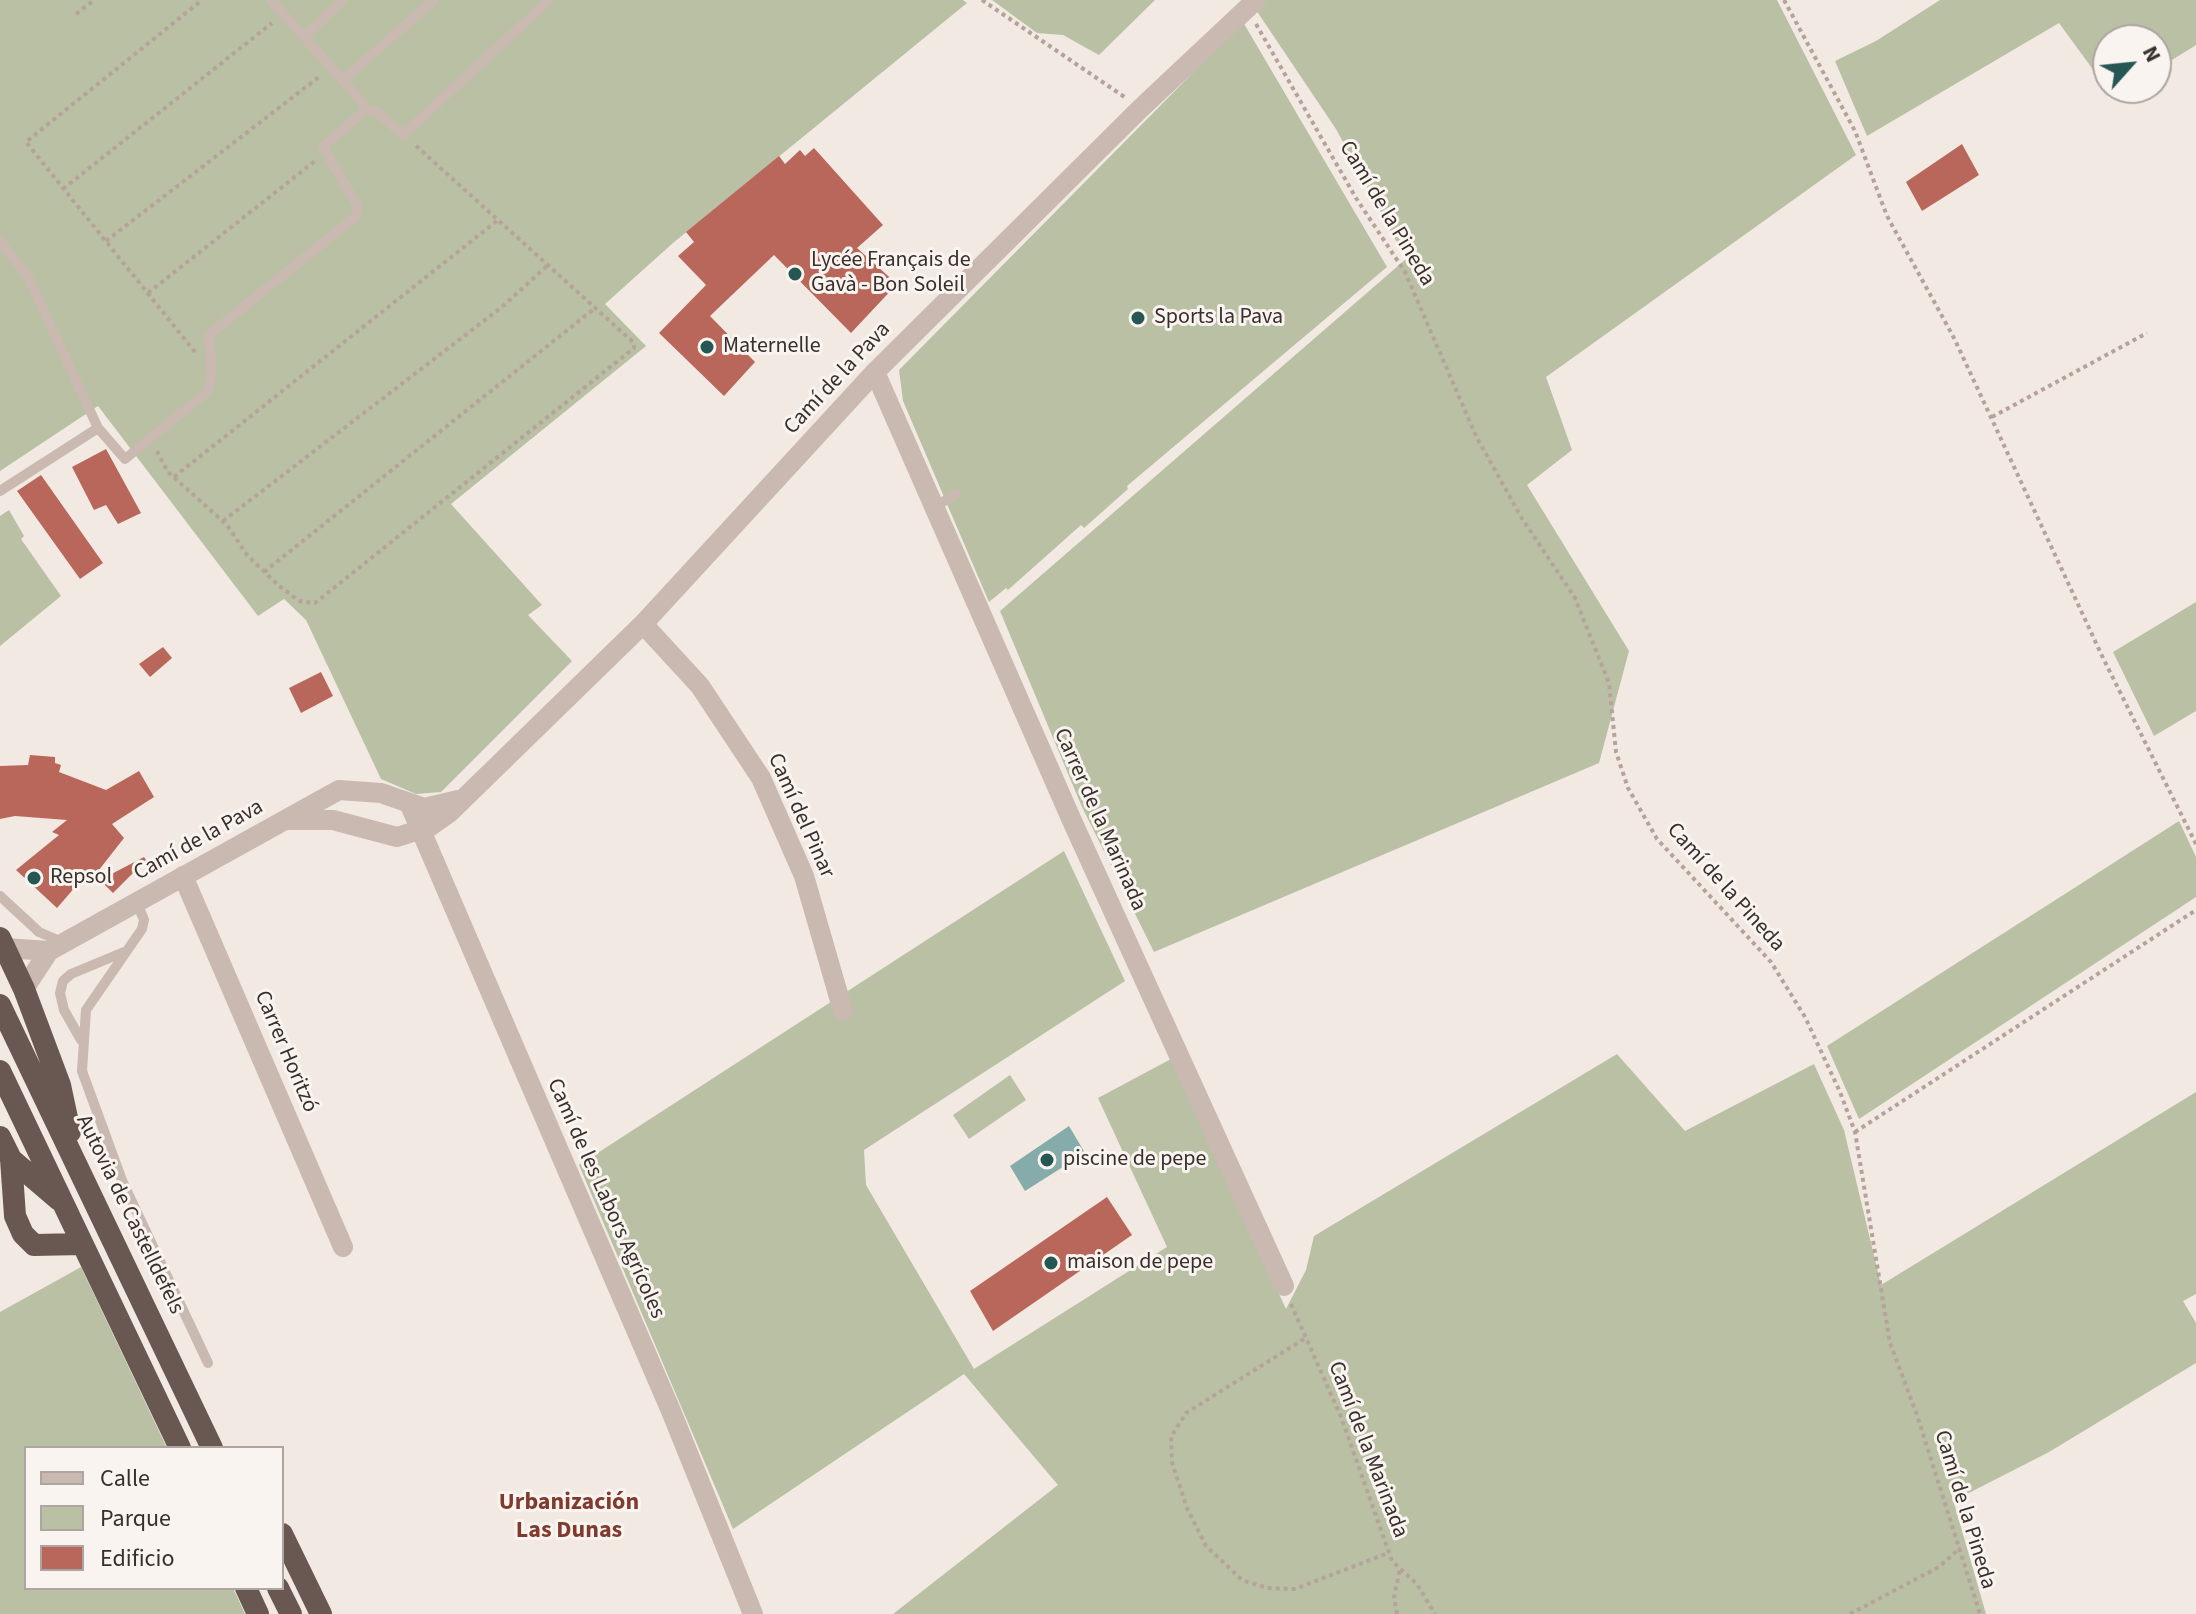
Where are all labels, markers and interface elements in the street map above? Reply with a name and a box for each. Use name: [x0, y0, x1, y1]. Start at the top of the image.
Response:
north arrow: [2092, 24, 2172, 104]
text: N: [2134, 40, 2169, 68]
street label: Camí de la Pineda: [1332, 137, 1440, 291]
place label: Lycée Français de Gavà - Bon Soleil: [811, 248, 971, 300]
marker: Lycée Français de Gavà - Bon Soleil: [786, 265, 804, 283]
place label: Sports la Pava: [1154, 305, 1283, 331]
marker: Sports la Pava: [1129, 309, 1147, 327]
street label: Camí de la Pava: [779, 317, 897, 441]
place label: Maternelle: [723, 334, 821, 360]
marker: Maternelle: [698, 338, 716, 356]
street label: Carrer de la Marinada: [1047, 725, 1151, 915]
street label: Camí del Pinar: [761, 750, 839, 882]
street label: Camí de la Pava: [130, 795, 268, 887]
street label: Camí de la Pineda: [1660, 818, 1790, 958]
place label: Repsol: [50, 865, 112, 891]
marker: Repsol: [25, 869, 43, 887]
street label: Carrer Horitzó: [248, 987, 322, 1117]
street label: Camí de les Labors Agrícoles: [540, 1075, 670, 1323]
street label: Autovia de Castelldefels: [69, 1111, 189, 1319]
place label: piscine de pepe: [1063, 1147, 1206, 1173]
marker: piscine de pepe: [1038, 1151, 1056, 1169]
place label: maison de pepe: [1067, 1250, 1213, 1276]
marker: maison de pepe: [1042, 1254, 1060, 1272]
street label: Camí de la Marinada: [1321, 1358, 1413, 1542]
street label: Camí de la Pineda: [1927, 1428, 2001, 1592]
legend: [24, 1446, 284, 1590]
text: Calle: [100, 1461, 150, 1496]
district label: Urbanización Las Dunas: [499, 1490, 639, 1546]
text: Parque: [100, 1501, 171, 1536]
text: Edificio: [100, 1541, 174, 1576]

